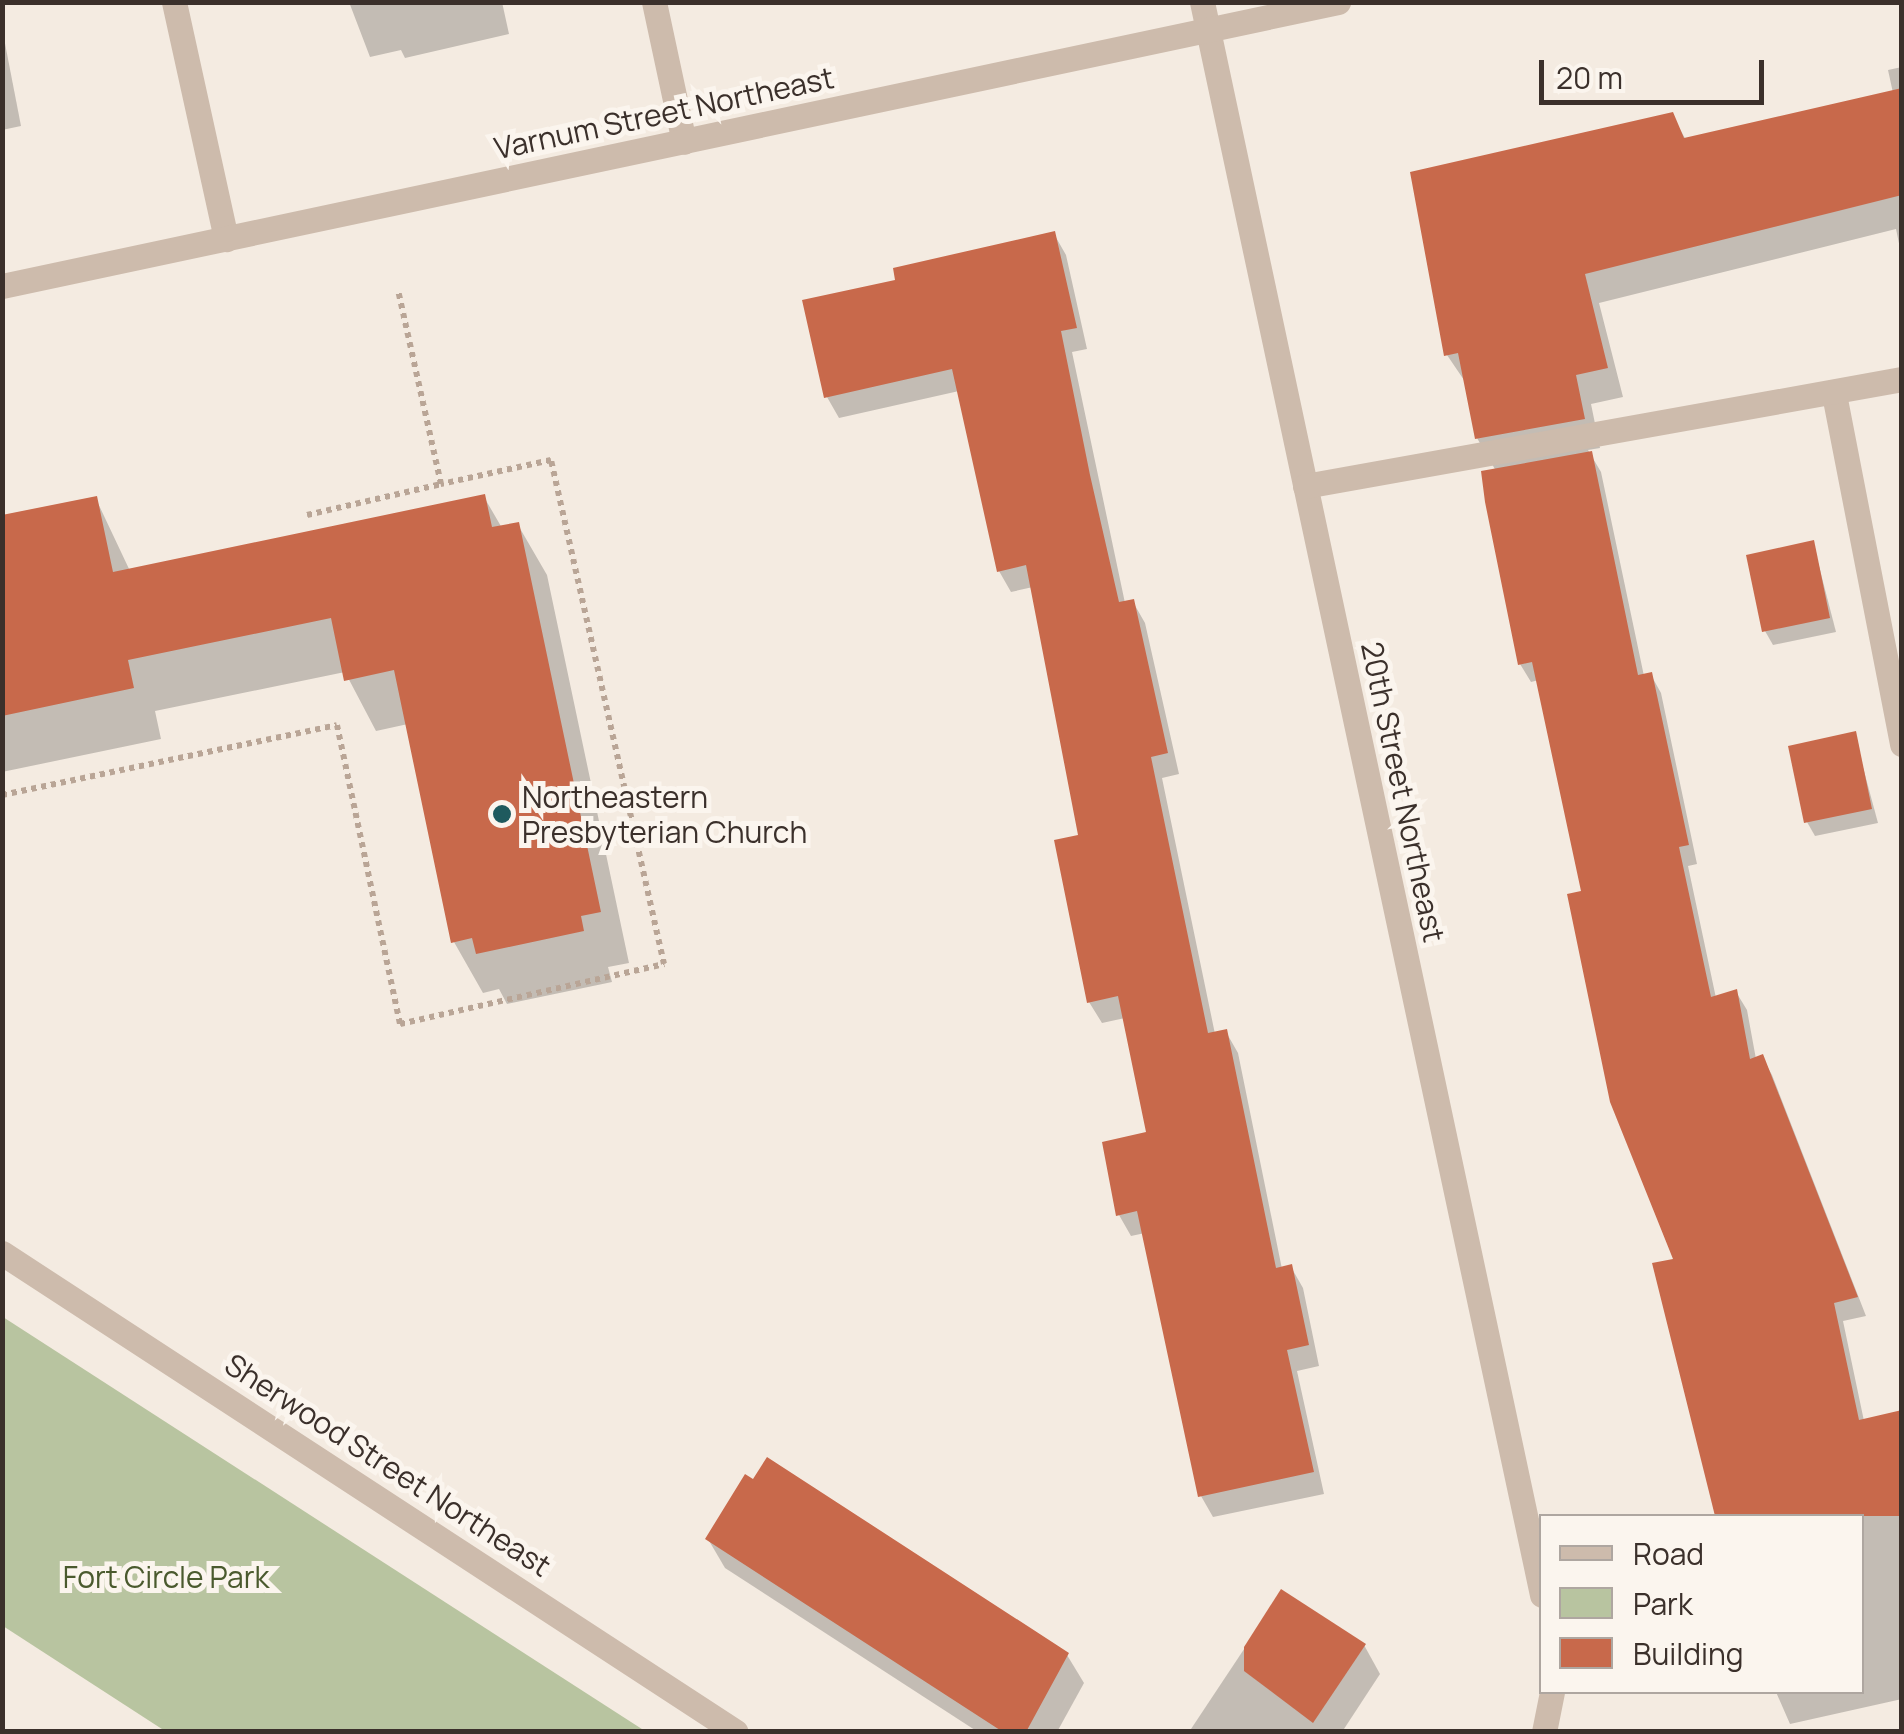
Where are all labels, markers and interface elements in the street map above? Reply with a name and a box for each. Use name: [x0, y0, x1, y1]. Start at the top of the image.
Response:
scale bar: [1544, 40, 1769, 102]
text: 20 m: [1556, 57, 1623, 98]
street label: Varnum Street Northeast: [491, 59, 837, 167]
street label: 20th Street Northeast: [1354, 639, 1452, 945]
place label: Northeastern Presbyterian Church: [522, 779, 807, 850]
marker: Northeastern Presbyterian Church: [491, 803, 513, 825]
street label: Sherwood Street Northeast: [218, 1346, 558, 1584]
legend: [1539, 1514, 1864, 1694]
text: Road: [1633, 1533, 1704, 1574]
park label: Fort Circle Park: [63, 1559, 269, 1595]
text: Park: [1633, 1583, 1693, 1624]
text: Building: [1633, 1633, 1744, 1674]

